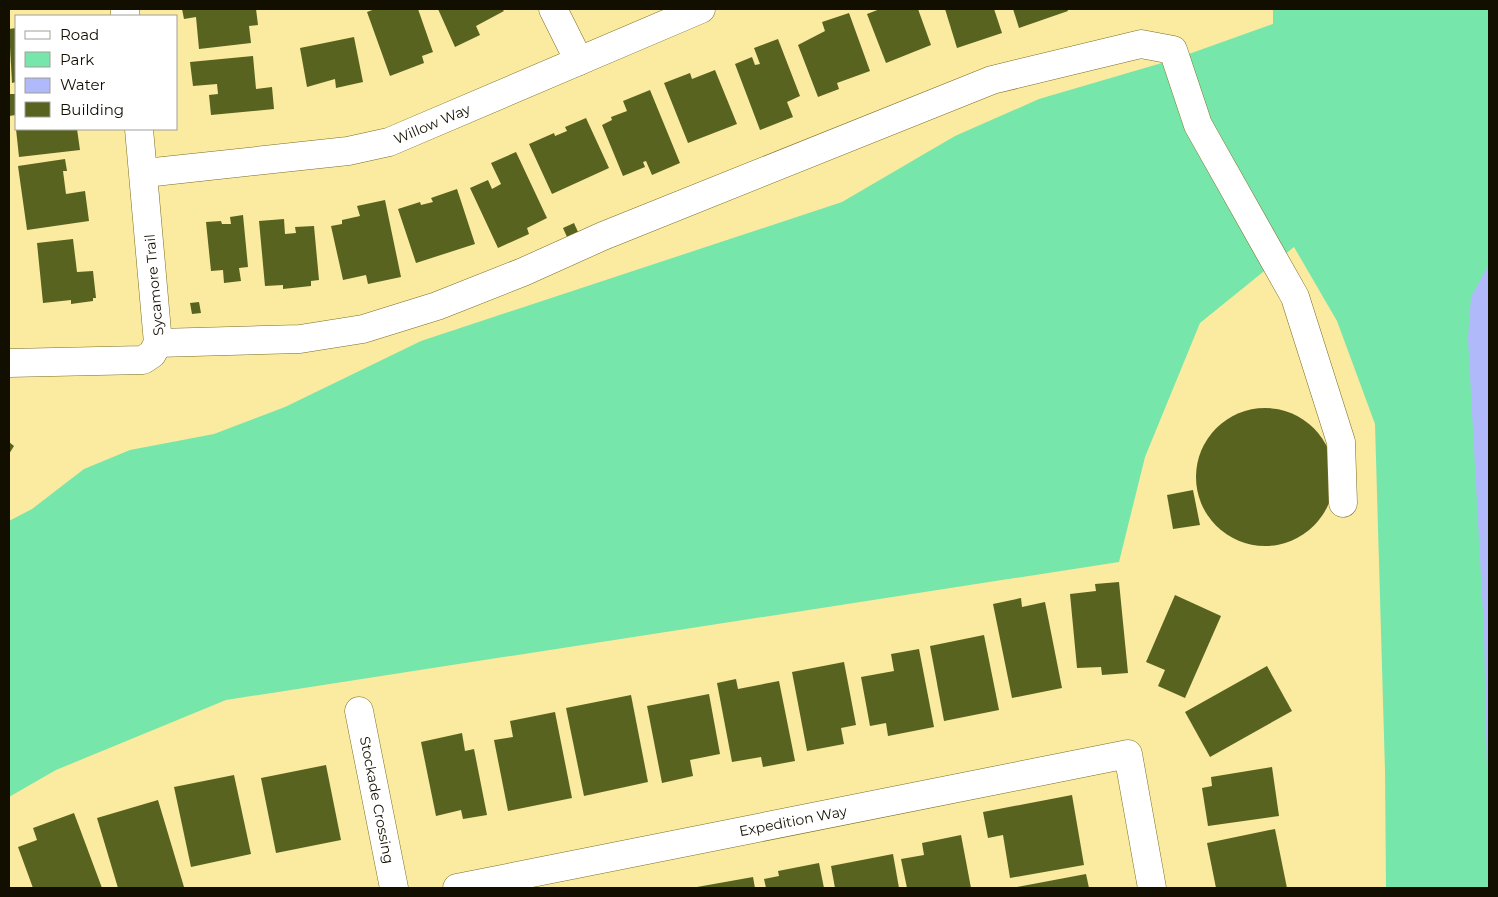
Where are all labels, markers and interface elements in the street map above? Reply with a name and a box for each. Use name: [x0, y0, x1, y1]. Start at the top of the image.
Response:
legend: [15, 15, 178, 130]
text: Road: [60, 25, 99, 44]
text: Park: [60, 50, 94, 69]
text: Water: [60, 75, 106, 94]
text: Building: [60, 100, 124, 119]
street label: Willow Way: [391, 100, 473, 148]
street label: Sycamore Trail: [141, 233, 167, 337]
street label: Stockade Crossing: [356, 735, 398, 865]
street label: Expedition Way: [738, 802, 849, 840]

